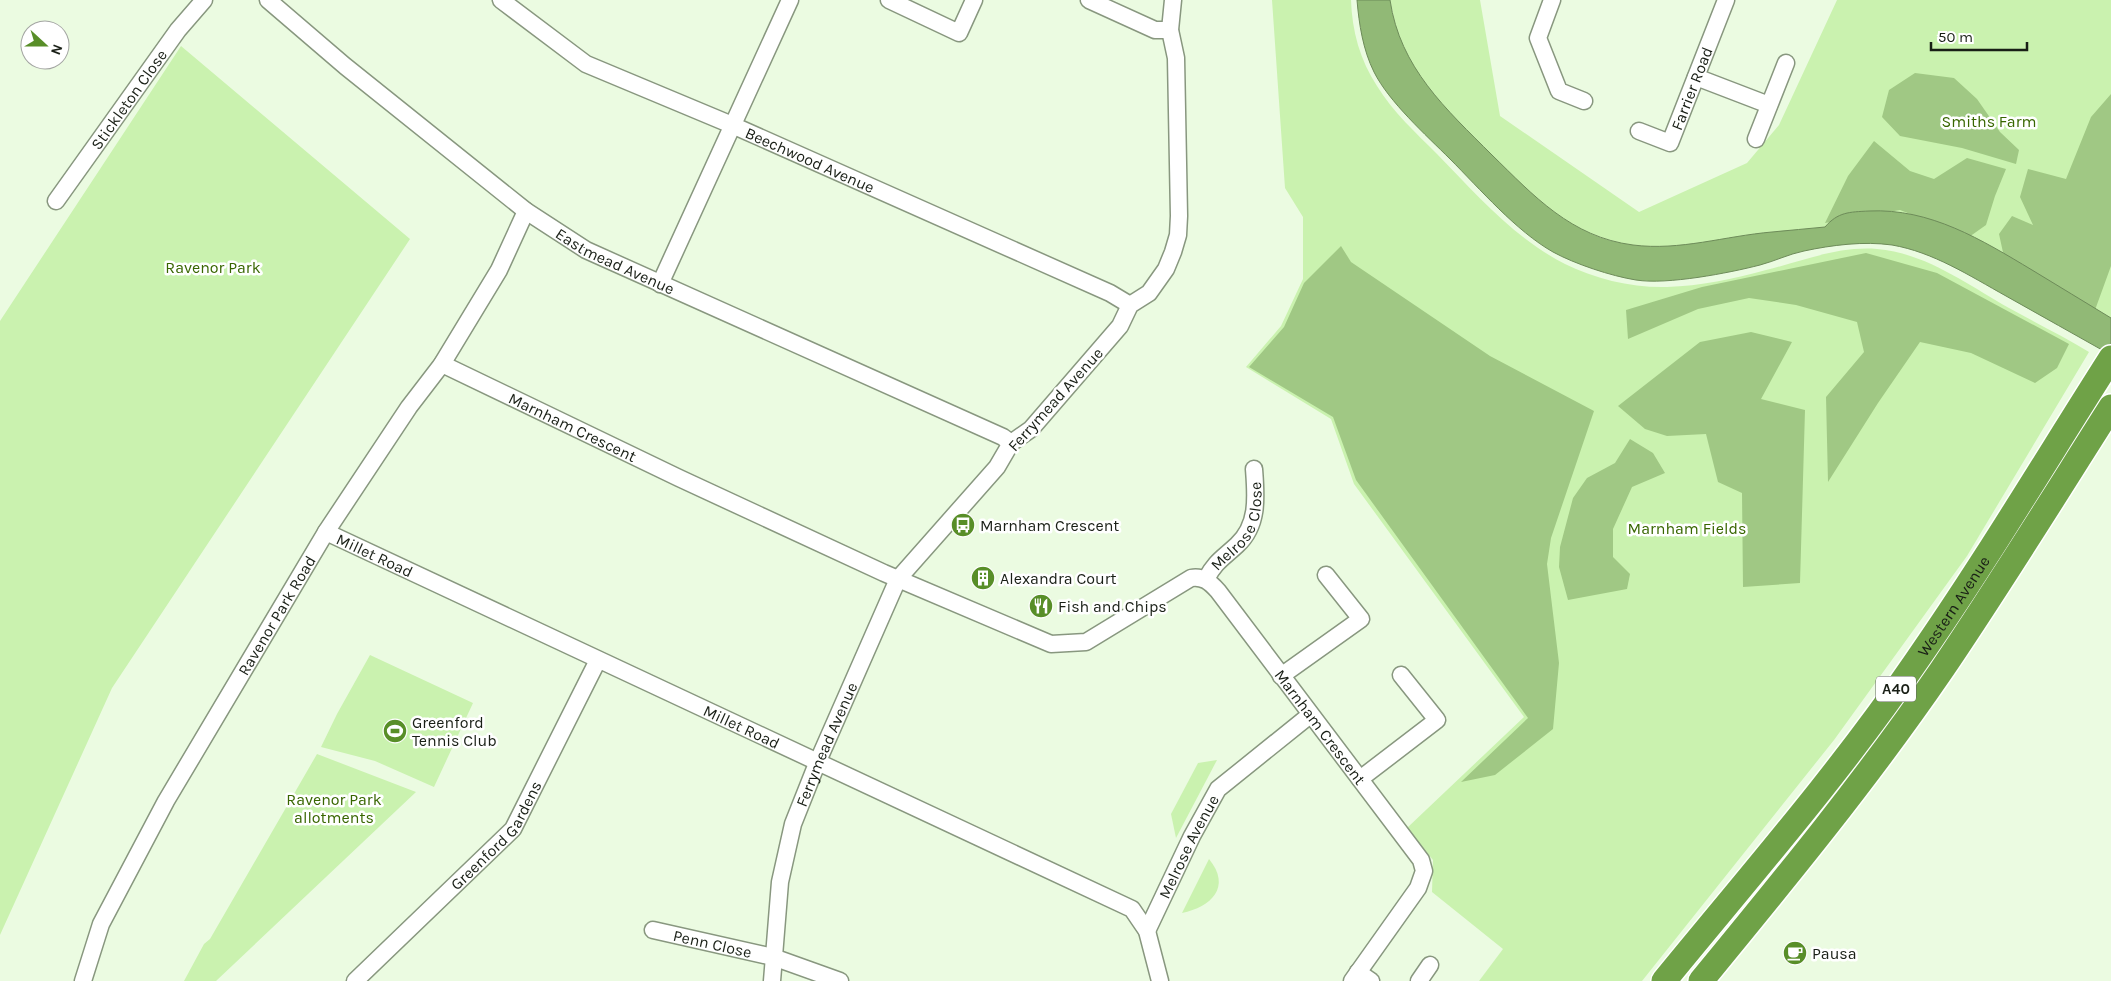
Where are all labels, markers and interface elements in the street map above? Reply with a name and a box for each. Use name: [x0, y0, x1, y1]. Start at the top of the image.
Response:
north arrow: [20, 20, 70, 70]
scale bar: [1931, 20, 2027, 52]
text: 50 m: [1938, 28, 1973, 46]
text: N: [47, 42, 66, 57]
street label: Farrier Road: [1667, 44, 1717, 133]
street label: Stickleton Close: [87, 46, 171, 153]
park label: Smiths Farm: [1942, 112, 2036, 131]
street label: Beechwood Avenue: [742, 123, 877, 197]
street label: Eastmead Avenue: [552, 224, 677, 299]
park label: Ravenor Park: [165, 258, 261, 277]
street label: Ferrymead Avenue: [1004, 344, 1107, 455]
street label: Marnham Crescent: [505, 389, 639, 466]
street label: Melrose Close: [1207, 481, 1265, 574]
bus stop icon: Marnham Crescent: [950, 512, 976, 538]
place label: Marnham Crescent: [980, 516, 1119, 535]
park label: Marnham Fields: [1628, 519, 1746, 538]
street label: Millet Road: [333, 529, 416, 581]
street label: Ravenor Park Road: [234, 552, 320, 679]
street label: Western Avenue: [1914, 552, 1994, 660]
building icon: Alexandra Court: [970, 565, 996, 591]
place label: Alexandra Court: [1000, 569, 1116, 588]
restaurant icon: Fish and Chips: [1028, 593, 1054, 619]
place label: Fish and Chips: [1058, 597, 1167, 616]
street label: Marnham Crescent: [1270, 666, 1370, 788]
road number: A40: [1876, 676, 1916, 702]
street label: Ferrymead Avenue: [792, 680, 861, 809]
street label: Millet Road: [700, 701, 783, 753]
place label: Greenford Tennis Club: [412, 713, 497, 750]
sports icon: Greenford Tennis Club: [382, 718, 408, 744]
street label: Greenford Gardens: [447, 778, 546, 894]
park label: Ravenor Park allotments: [286, 790, 382, 827]
street label: Melrose Avenue: [1155, 792, 1223, 902]
street label: Penn Close: [671, 926, 753, 962]
cafe icon: Pausa: [1782, 940, 1808, 966]
place label: Pausa: [1812, 944, 1857, 963]

